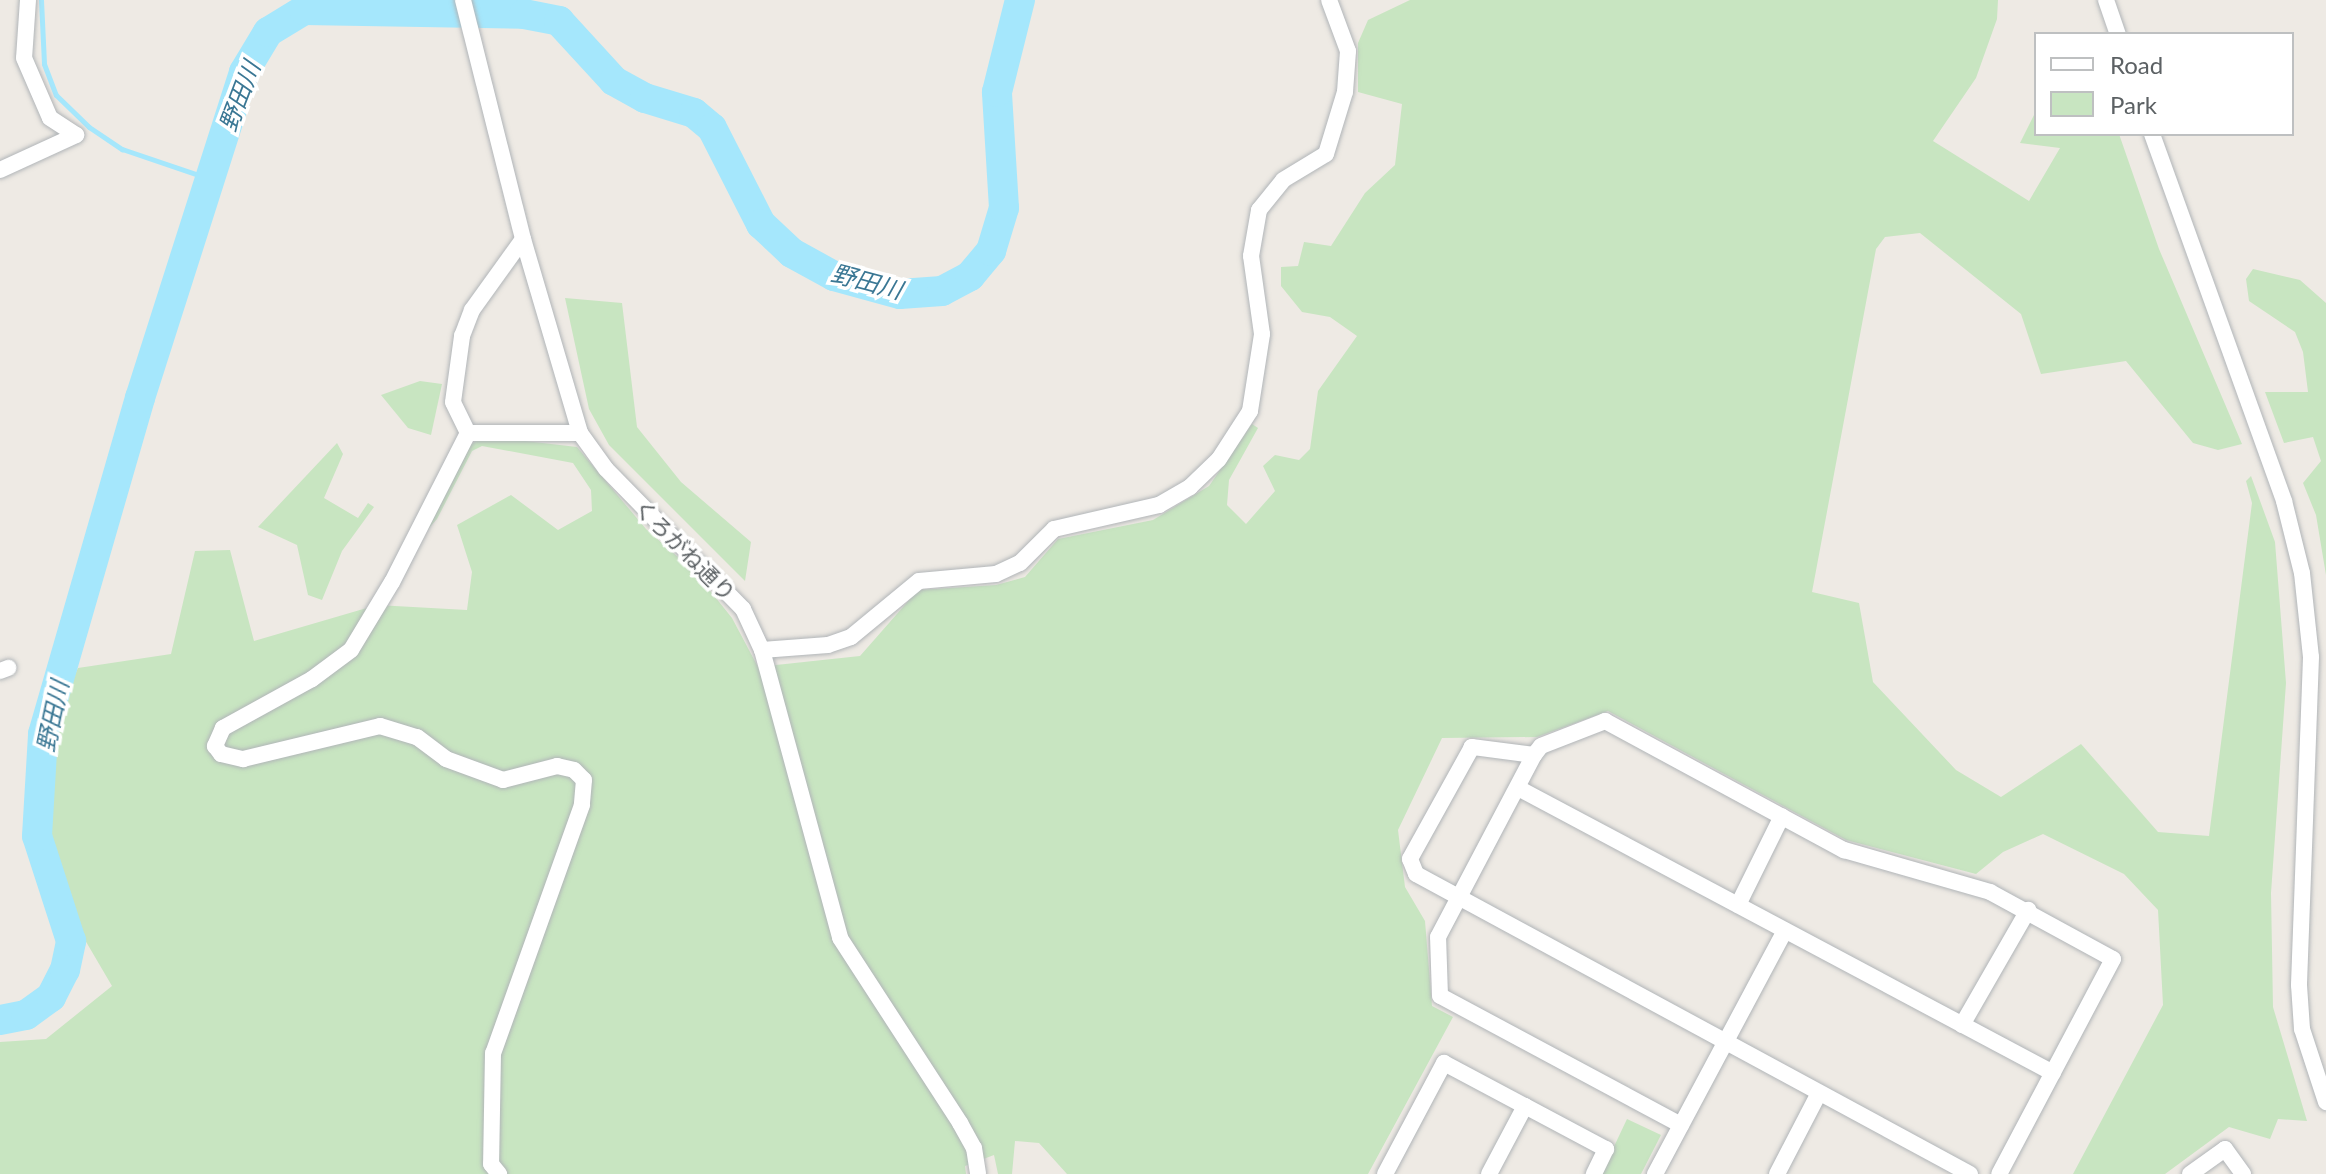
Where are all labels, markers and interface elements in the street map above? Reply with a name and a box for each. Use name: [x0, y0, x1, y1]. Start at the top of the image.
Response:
legend: [2034, 32, 2294, 136]
text: Road: [2110, 50, 2163, 79]
water label: 野田川: [213, 57, 265, 135]
text: Park: [2110, 90, 2157, 119]
water label: 野田川: [828, 258, 906, 304]
street label: くろがね通り: [629, 494, 741, 606]
water label: 野田川: [30, 678, 74, 754]

